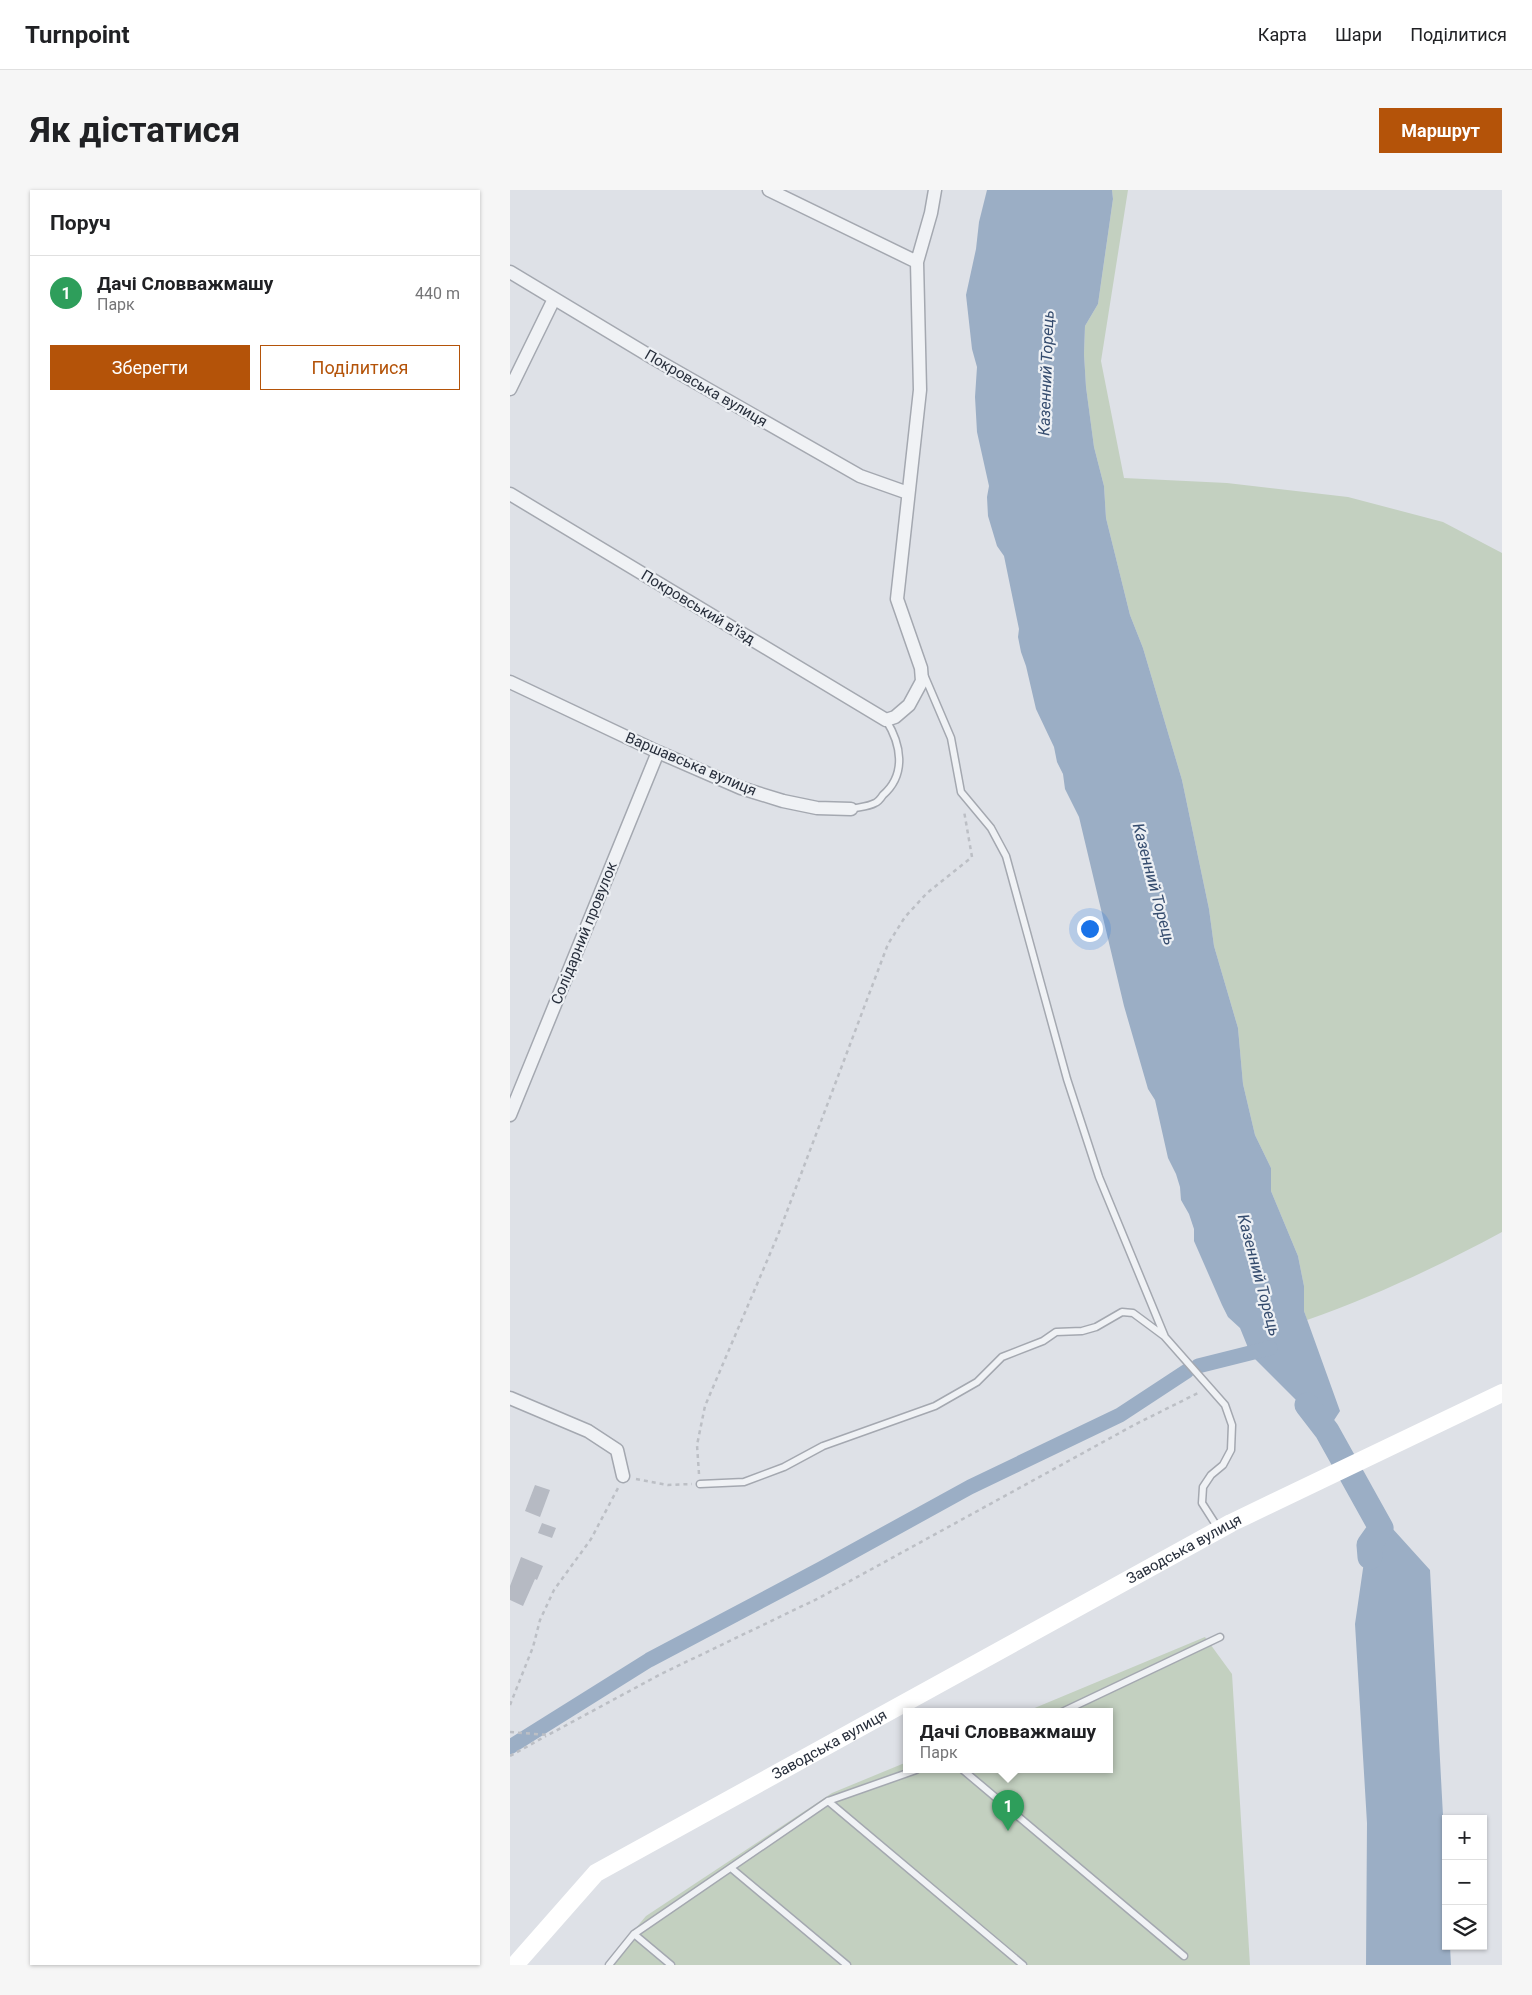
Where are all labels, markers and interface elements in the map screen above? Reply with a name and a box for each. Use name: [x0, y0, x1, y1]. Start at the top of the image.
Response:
text: Turnpoint: [25, 21, 130, 49]
text: Карта: [1258, 24, 1307, 45]
text: Шари: [1335, 24, 1382, 45]
text: Поділитися: [1410, 24, 1507, 45]
button: Маршрут: [1379, 108, 1502, 153]
text: Як дістатися: [30, 110, 240, 151]
text: Поруч: [50, 211, 111, 235]
text: Дачі Словважмашу: [97, 272, 273, 295]
text: 1: [61, 284, 71, 303]
text: 440 m: [415, 284, 460, 303]
text: Парк: [97, 295, 135, 314]
water label: Казенний Торець: [1034, 310, 1058, 436]
button: Зберегти: [50, 345, 250, 390]
button: Поділитися: [260, 345, 460, 390]
street label: Покровська вулиця: [641, 346, 771, 430]
street label: Покровський в'їзд: [638, 566, 758, 648]
street label: Варшавська вулиця: [623, 728, 759, 800]
water label: Казенний Торець: [1129, 821, 1179, 947]
street label: Солідарний провулок: [547, 859, 621, 1007]
your location: [1077, 916, 1103, 942]
water label: Казенний Торець: [1234, 1212, 1284, 1338]
street label: Заводська вулиця: [1123, 1510, 1245, 1588]
street label: Заводська вулиця: [769, 1705, 890, 1783]
popup: [903, 1708, 1113, 1773]
text: Дачі Словважмашу: [920, 1720, 1096, 1743]
text: Парк: [920, 1743, 958, 1762]
pin: 1: [992, 1790, 1024, 1831]
map controls: [1442, 1815, 1487, 1950]
button: +: [1442, 1815, 1487, 1860]
button: −: [1442, 1860, 1487, 1905]
button: layers: [1442, 1905, 1487, 1950]

